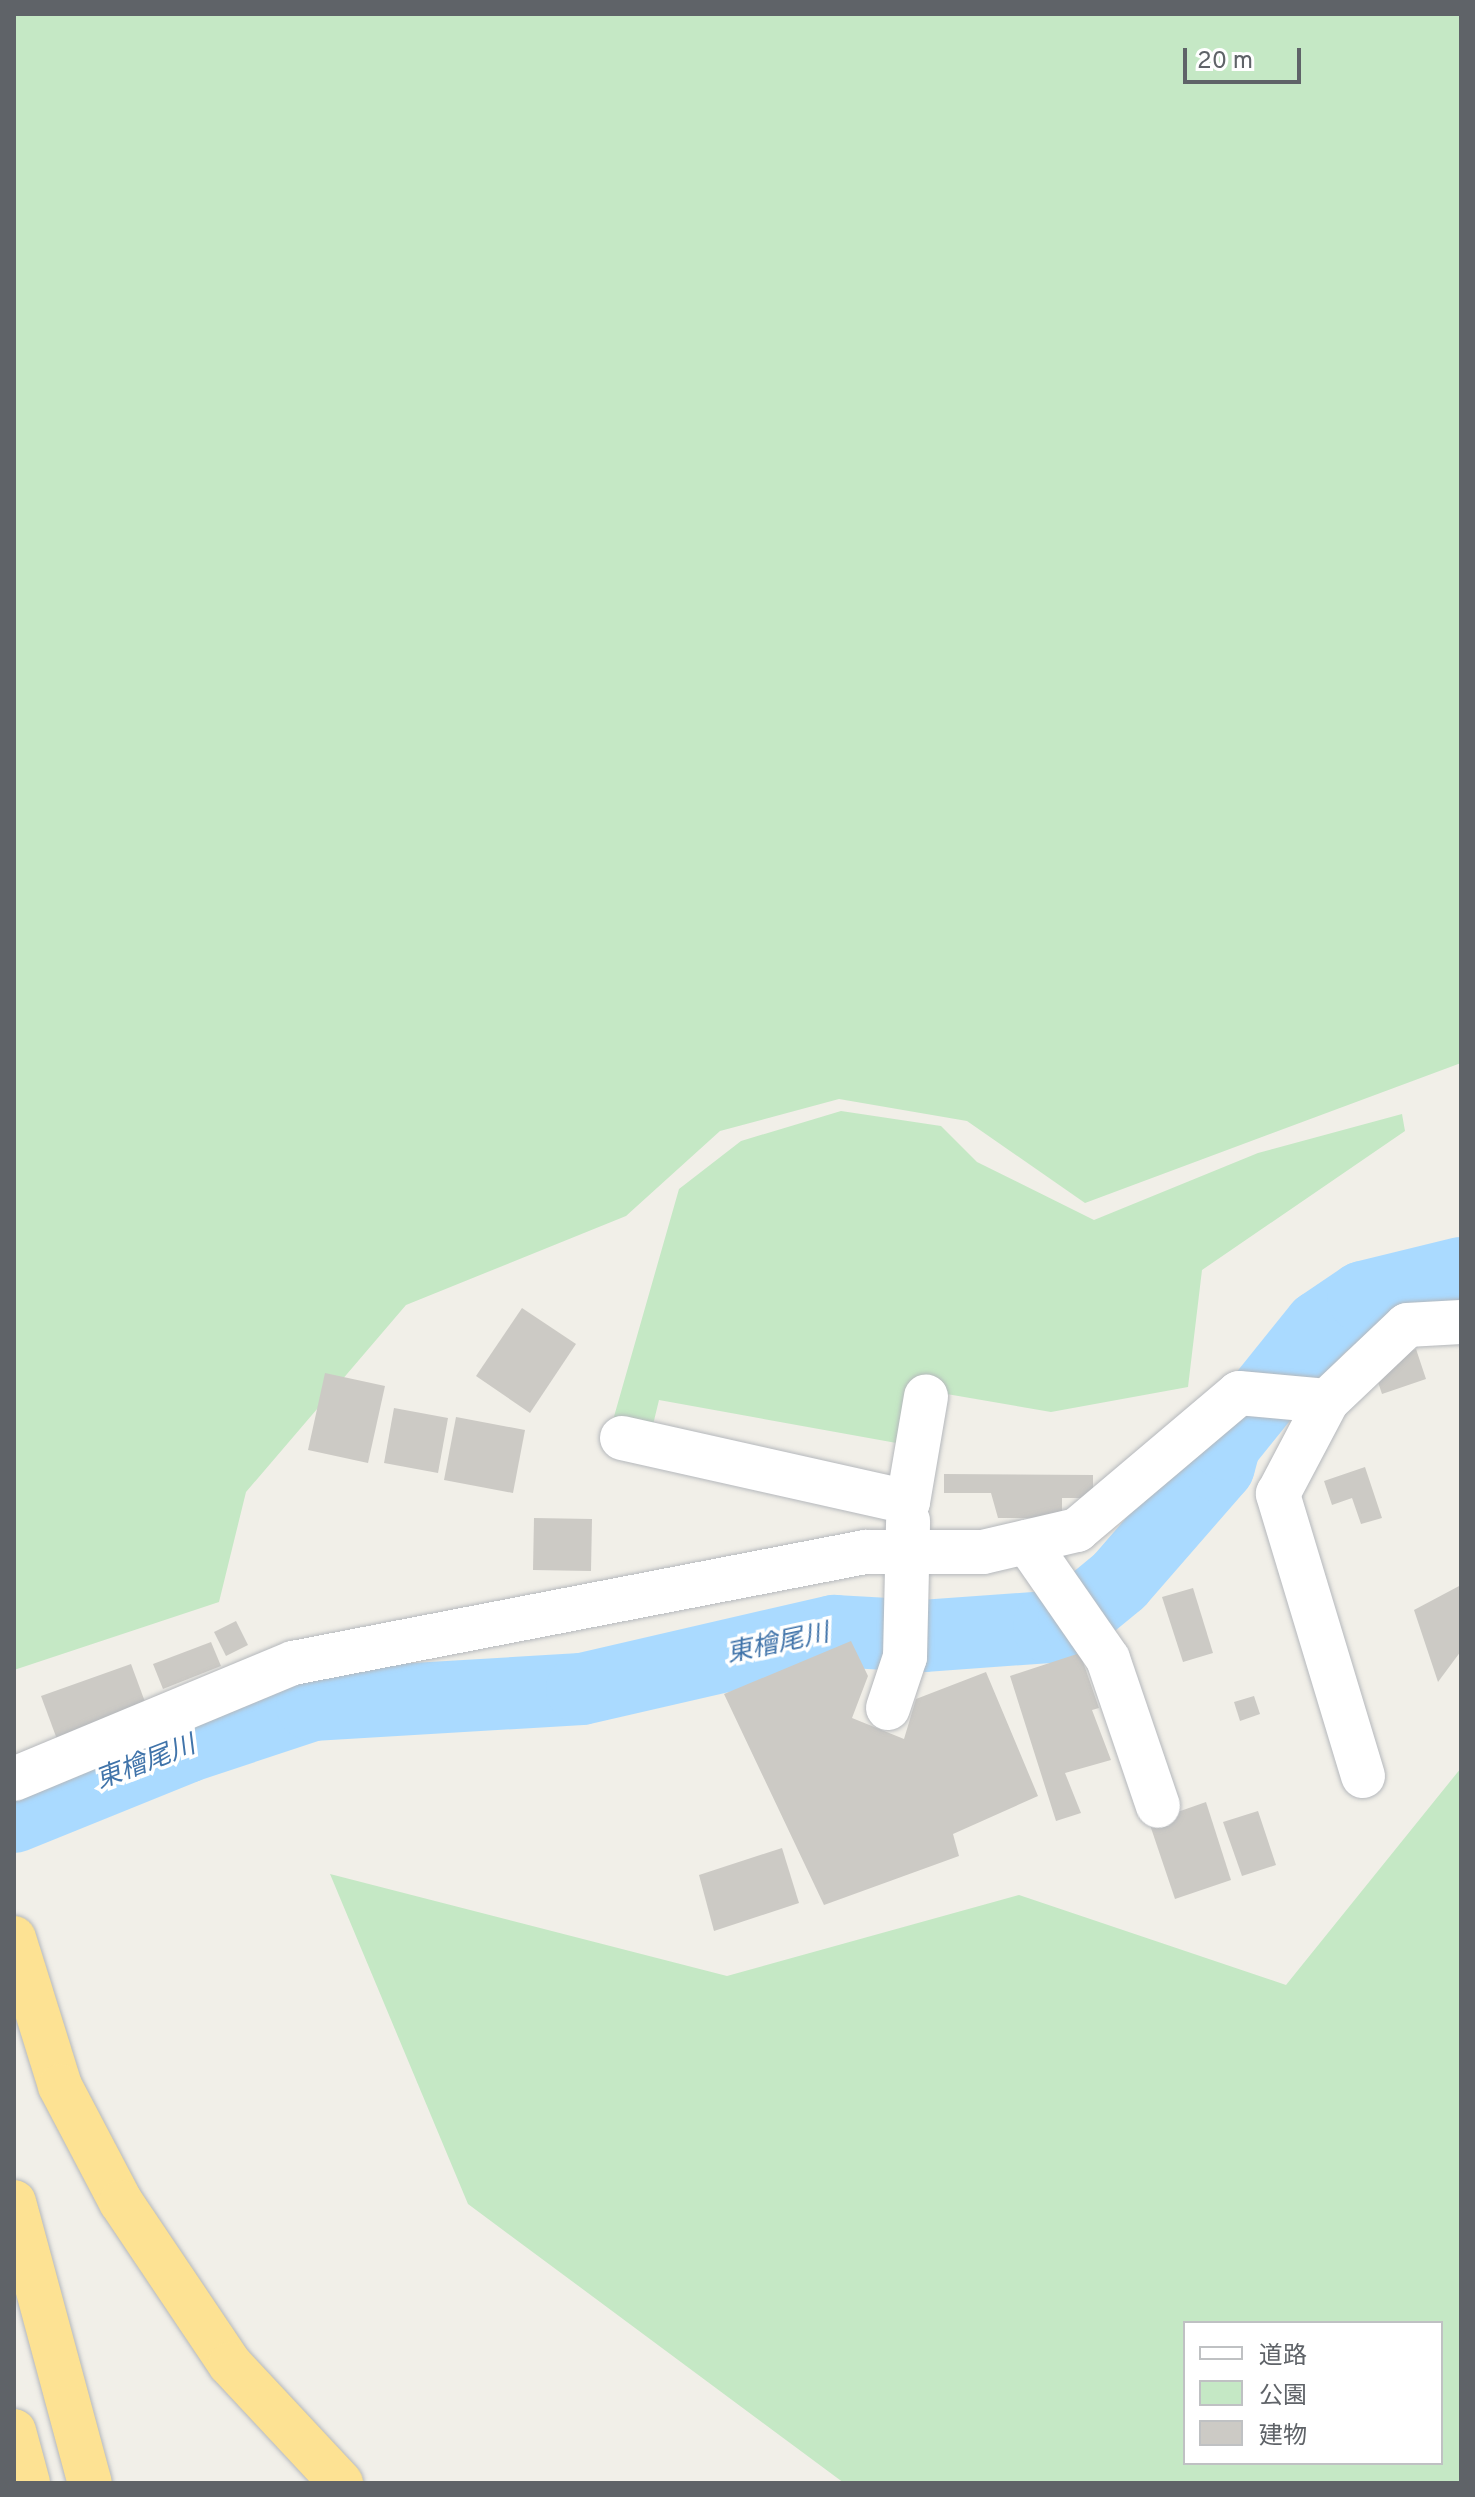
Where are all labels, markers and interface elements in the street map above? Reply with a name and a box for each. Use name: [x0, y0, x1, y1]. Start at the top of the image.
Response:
scale bar: [1187, 32, 1305, 82]
text: 20 m: [1197, 47, 1253, 77]
water label: 東檜尾川: [724, 1619, 832, 1671]
water label: 東檜尾川: [92, 1731, 200, 1797]
legend: [1183, 2321, 1443, 2465]
text: 道路: [1259, 2342, 1307, 2372]
text: 公園: [1259, 2382, 1307, 2412]
text: 建物: [1259, 2422, 1307, 2452]

